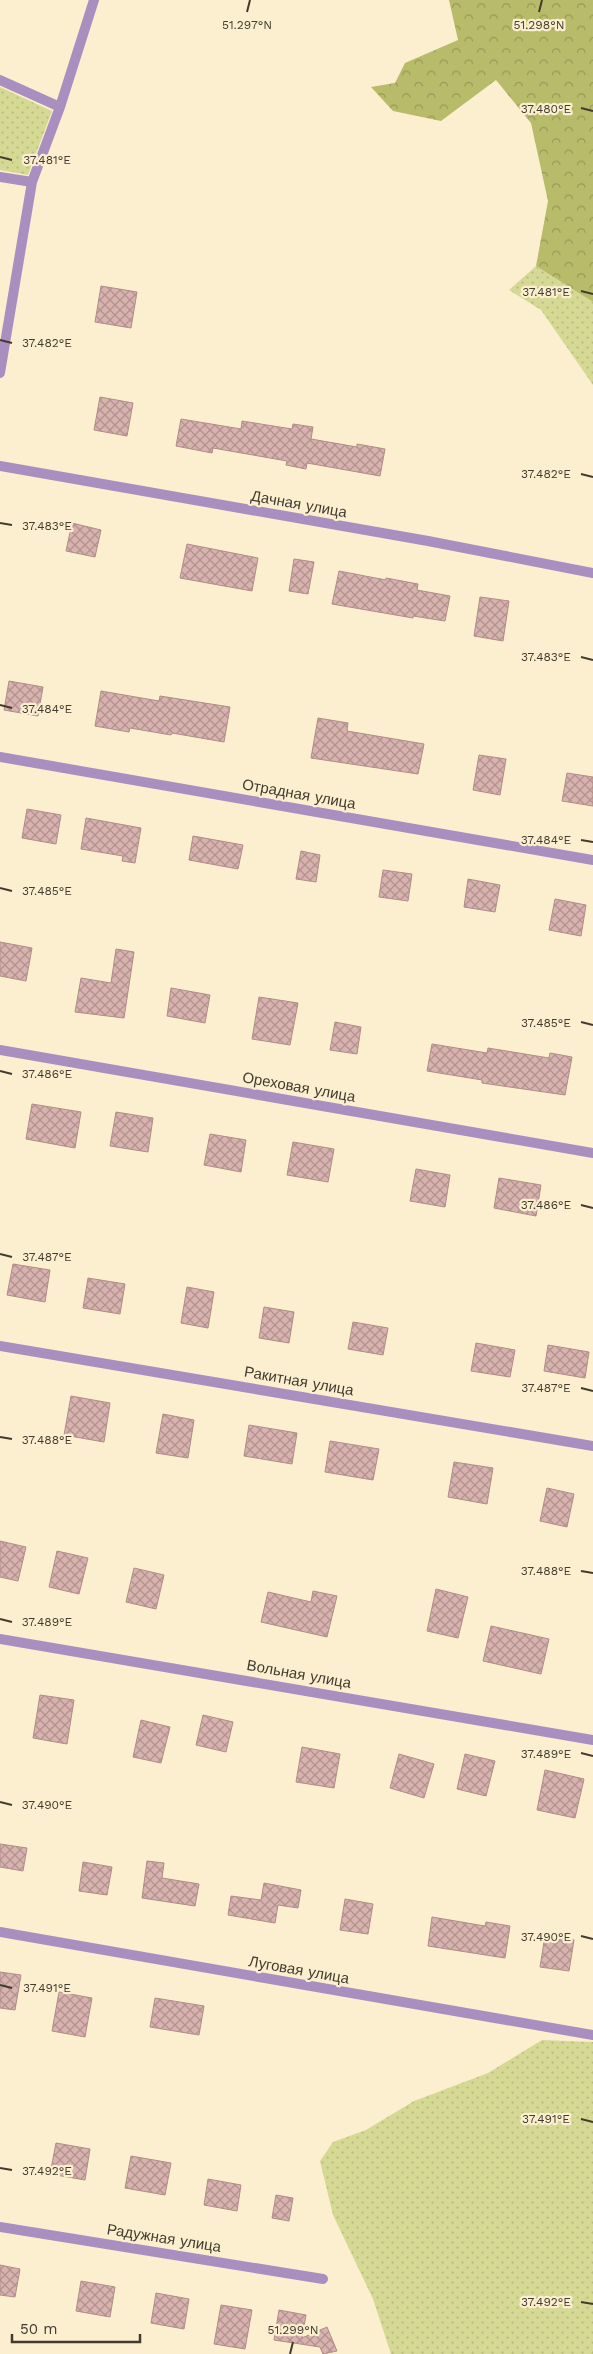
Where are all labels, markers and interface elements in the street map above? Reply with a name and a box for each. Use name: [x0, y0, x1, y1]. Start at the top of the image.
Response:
text: 51.297°N: [222, 18, 272, 32]
text: 51.298°N: [514, 18, 564, 32]
text: 37.480°E: [521, 102, 572, 116]
text: 37.481°E: [23, 153, 71, 167]
text: 37.481°E: [522, 285, 570, 299]
text: 37.482°E: [22, 336, 72, 350]
text: 37.482°E: [521, 467, 571, 481]
street label: Дачная улица: [250, 487, 349, 521]
text: 37.483°E: [22, 519, 72, 533]
text: 37.483°E: [521, 650, 571, 664]
text: 37.484°E: [22, 702, 73, 716]
street label: Отрадная улица: [241, 775, 358, 813]
text: 37.484°E: [521, 833, 572, 847]
text: 37.485°E: [22, 884, 72, 898]
text: 37.485°E: [521, 1016, 571, 1030]
text: 37.486°E: [22, 1067, 73, 1081]
street label: Ореховая улица: [241, 1068, 357, 1106]
text: 37.486°E: [521, 1198, 572, 1212]
text: 37.487°E: [22, 1250, 72, 1264]
street label: Ракитная улица: [243, 1363, 356, 1400]
text: 37.487°E: [521, 1381, 571, 1395]
text: 37.488°E: [22, 1433, 73, 1447]
text: 37.488°E: [521, 1564, 572, 1578]
text: 37.489°E: [22, 1615, 73, 1629]
street label: Вольная улица: [245, 1656, 353, 1692]
text: 37.489°E: [521, 1747, 572, 1761]
text: 37.490°E: [22, 1798, 73, 1812]
text: 37.490°E: [521, 1930, 572, 1944]
street label: Луговая улица: [247, 1952, 351, 1988]
text: 37.491°E: [23, 1981, 71, 1995]
text: 37.491°E: [522, 2112, 570, 2126]
text: 37.492°E: [22, 2164, 72, 2178]
street label: Радужная улица: [106, 2220, 223, 2256]
text: 37.492°E: [521, 2295, 571, 2309]
scale bar: [12, 2312, 140, 2344]
text: 50 m: [20, 2320, 57, 2338]
text: 51.299°N: [268, 2323, 319, 2337]

